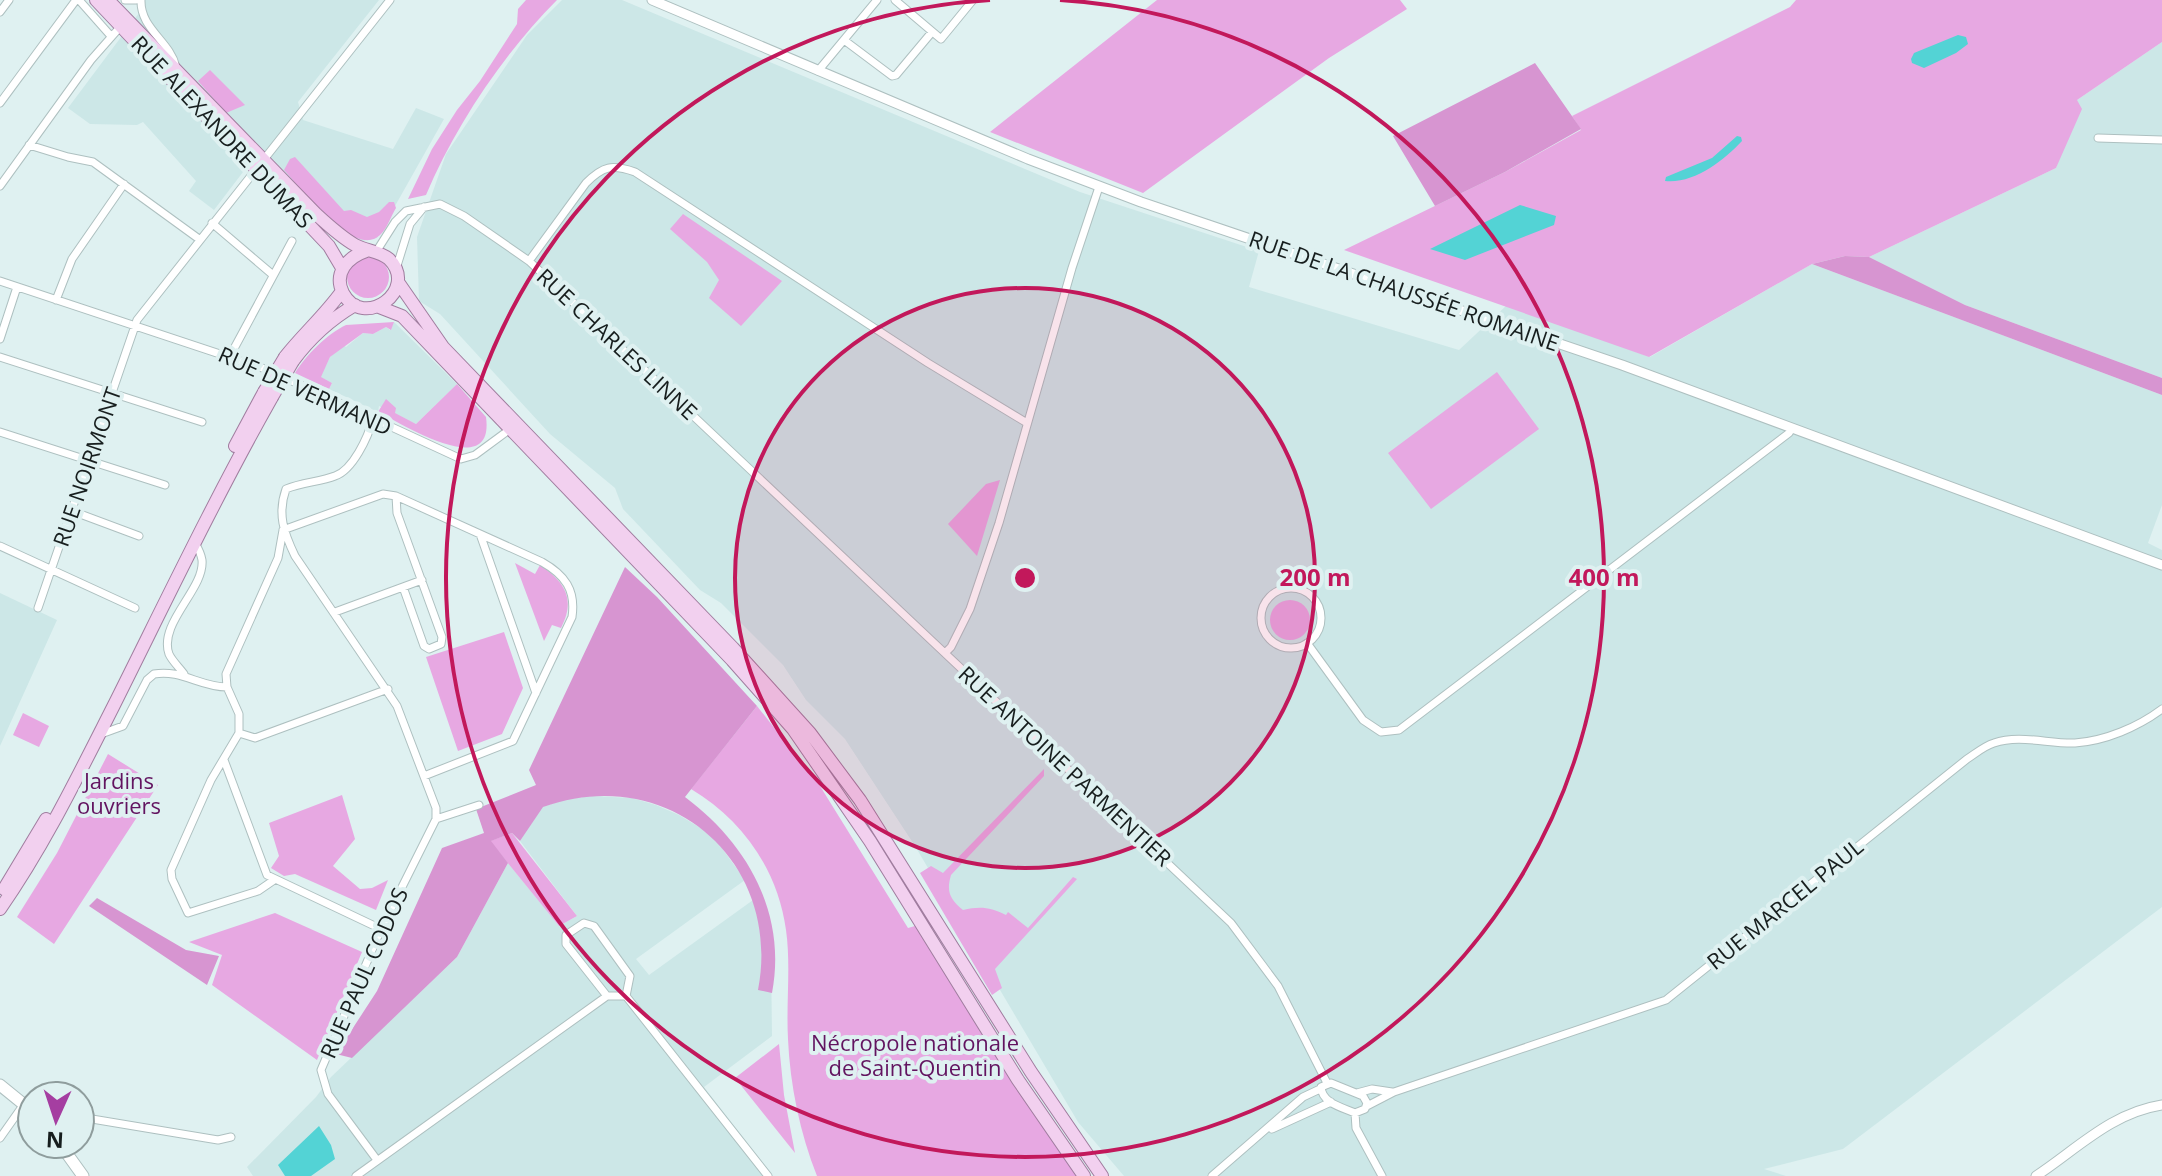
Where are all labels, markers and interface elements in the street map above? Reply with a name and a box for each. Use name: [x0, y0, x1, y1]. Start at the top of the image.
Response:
street label: RUE ALEXANDRE DUMAS: [125, 28, 320, 234]
street label: RUE DE LA CHAUSSÉE ROMAINE: [1245, 223, 1563, 357]
street label: RUE CHARLES LINNE: [531, 261, 705, 426]
street label: RUE DE VERMAND: [214, 338, 397, 442]
street label: RUE NOIRMONT: [45, 383, 127, 550]
text: 200 m: [1280, 560, 1350, 593]
text: 400 m: [1569, 560, 1639, 593]
centre of rings: [1011, 564, 1039, 592]
street label: RUE ANTOINE PARMENTIER: [953, 658, 1179, 872]
park label: Jardins ouvriers: [77, 765, 161, 820]
street label: RUE MARCEL PAUL: [1700, 831, 1869, 976]
street label: RUE PAUL CODOS: [312, 882, 414, 1063]
park label: Nécropole nationale de Saint-Quentin: [811, 1027, 1019, 1082]
north arrow: [16, 1080, 96, 1160]
text: N: [45, 1126, 65, 1156]

